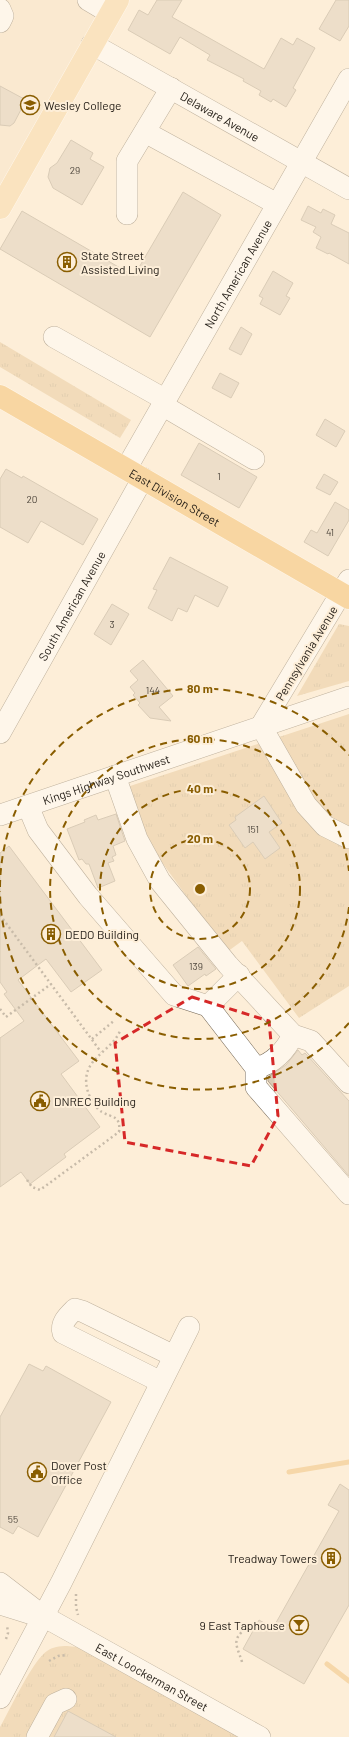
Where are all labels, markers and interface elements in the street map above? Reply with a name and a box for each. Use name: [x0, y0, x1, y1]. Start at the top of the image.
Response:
street label: Delaware Avenue: [178, 88, 262, 144]
school or university icon: Wesley College: [19, 94, 41, 116]
place label: Wesley College: [44, 98, 122, 112]
house number: 29: [70, 164, 80, 176]
street label: North American Avenue: [201, 217, 274, 330]
place label: State Street Assisted Living: [81, 248, 160, 276]
building icon: State Street Assisted Living: [56, 251, 78, 273]
street label: East Division Street: [127, 466, 223, 529]
house number: 1: [217, 470, 221, 482]
house number: 20: [26, 493, 38, 505]
house number: 41: [326, 526, 334, 538]
street label: South American Avenue: [35, 548, 108, 663]
street label: Pennsylvania Avenue: [272, 603, 340, 703]
house number: 3: [109, 618, 115, 630]
text: 80 m: [187, 681, 213, 695]
house number: 144: [146, 684, 160, 696]
text: 60 m: [187, 731, 213, 745]
street label: Kings Highway Southwest: [41, 751, 171, 807]
text: 40 m: [187, 781, 213, 795]
house number: 151: [247, 823, 259, 835]
text: 20 m: [187, 831, 213, 845]
centre of rings: [193, 882, 207, 896]
building icon: DEDO Building: [40, 923, 62, 945]
place label: DEDO Building: [65, 927, 139, 941]
house number: 139: [189, 960, 203, 972]
public building icon: DNREC Building: [29, 1090, 51, 1112]
place label: DNREC Building: [54, 1094, 136, 1108]
place label: Dover Post Office: [51, 1458, 107, 1486]
public building icon: Dover Post Office: [26, 1461, 48, 1483]
house number: 55: [8, 1513, 18, 1525]
building icon: Treadway Towers: [320, 1547, 342, 1569]
place label: Treadway Towers: [228, 1551, 317, 1565]
bar icon: 9 East Taphouse: [288, 1614, 310, 1636]
place label: 9 East Taphouse: [200, 1618, 285, 1632]
street label: East Loockerman Street: [93, 1640, 211, 1714]

